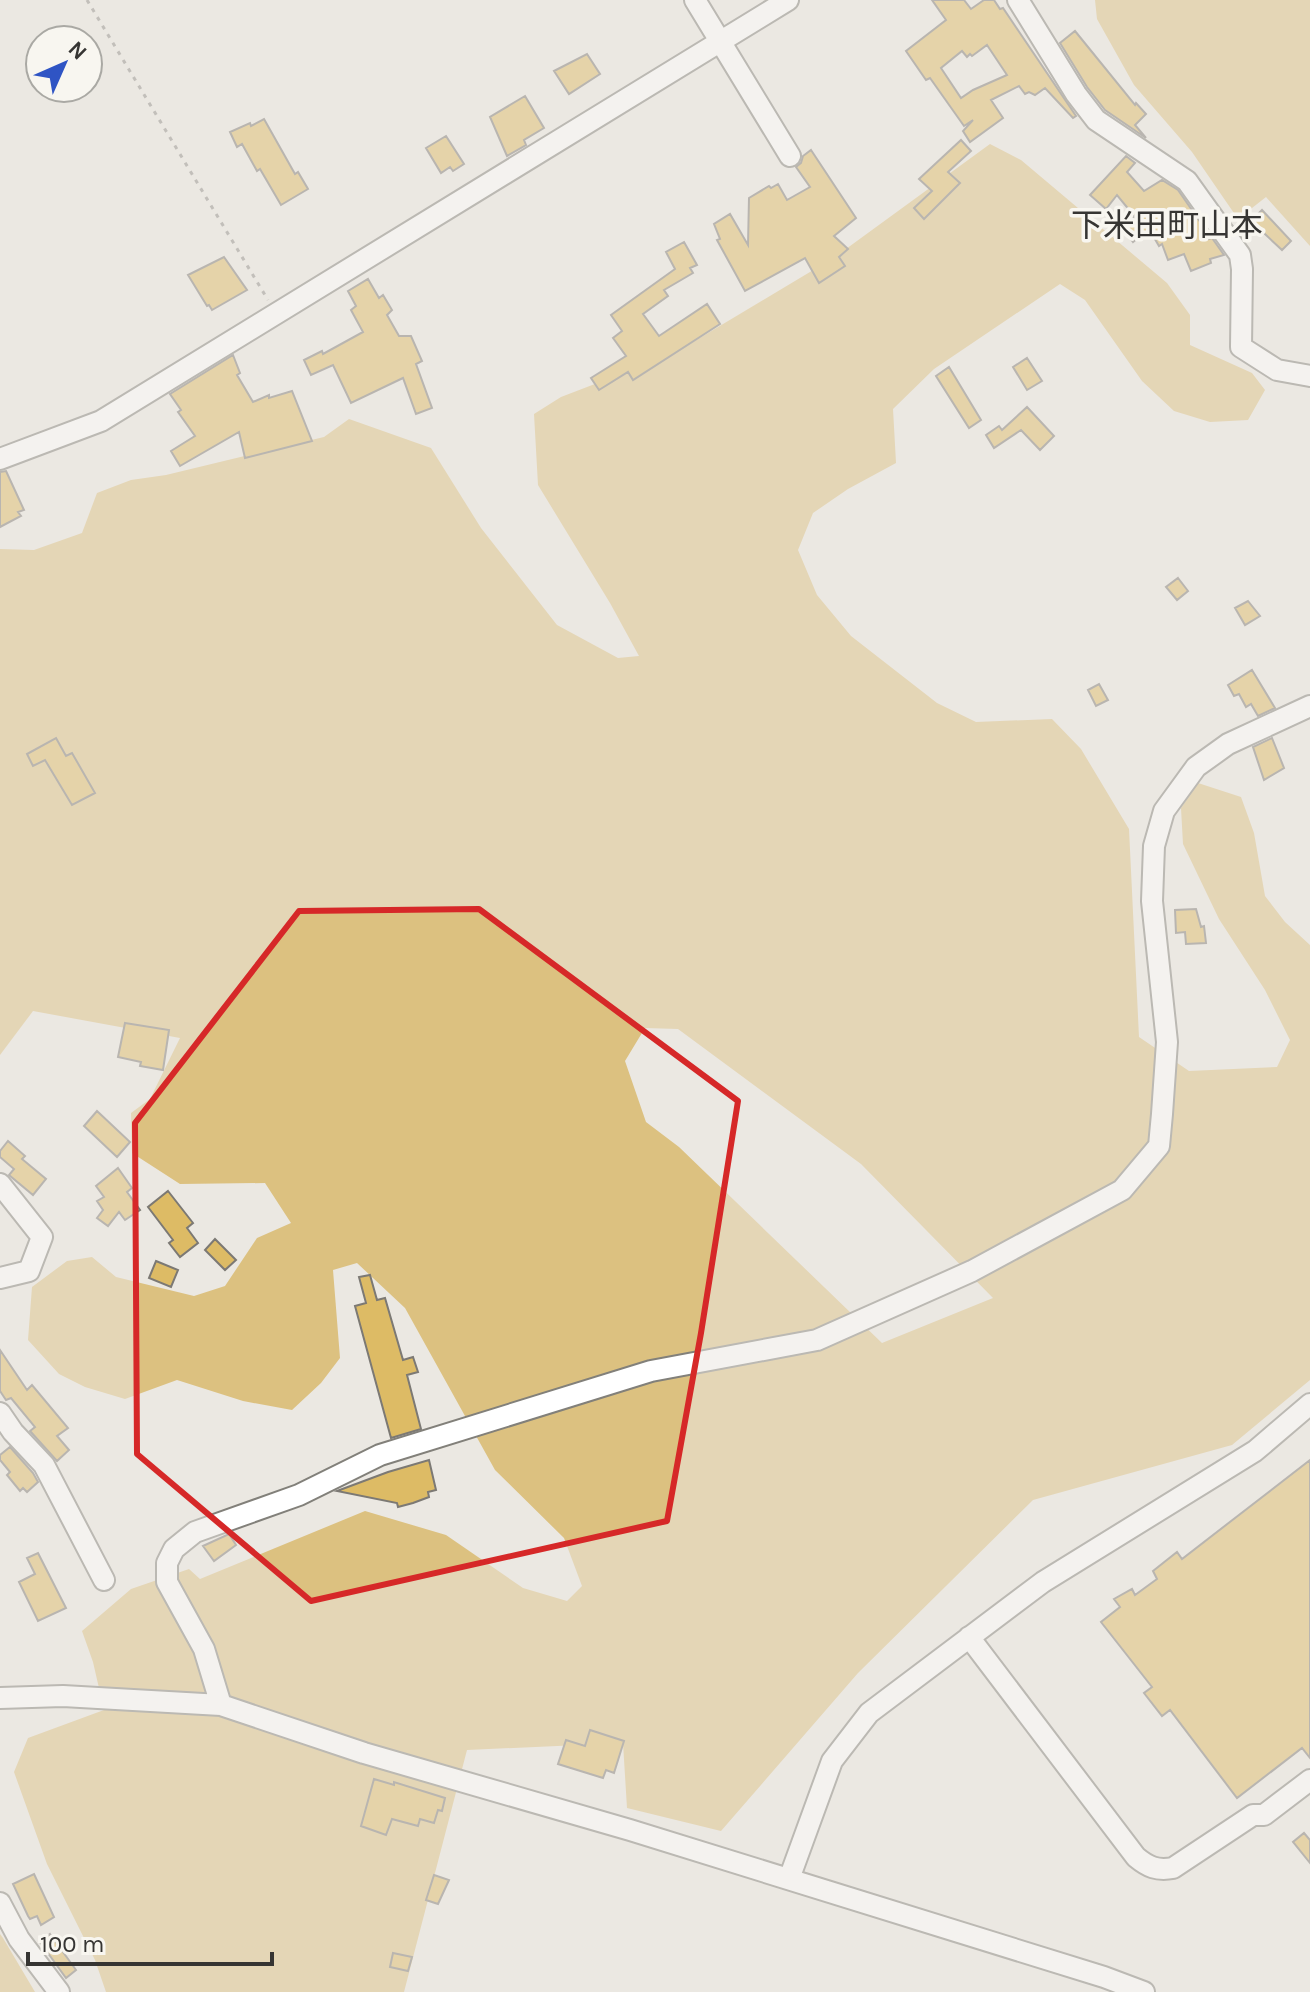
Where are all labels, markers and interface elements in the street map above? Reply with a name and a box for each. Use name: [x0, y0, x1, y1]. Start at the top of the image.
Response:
north arrow: [24, 24, 104, 104]
text: N: [63, 36, 92, 65]
district label: 下米田町山本: [1071, 207, 1263, 244]
scale bar: [28, 1916, 272, 1966]
text: 100 m: [40, 1930, 105, 1958]

